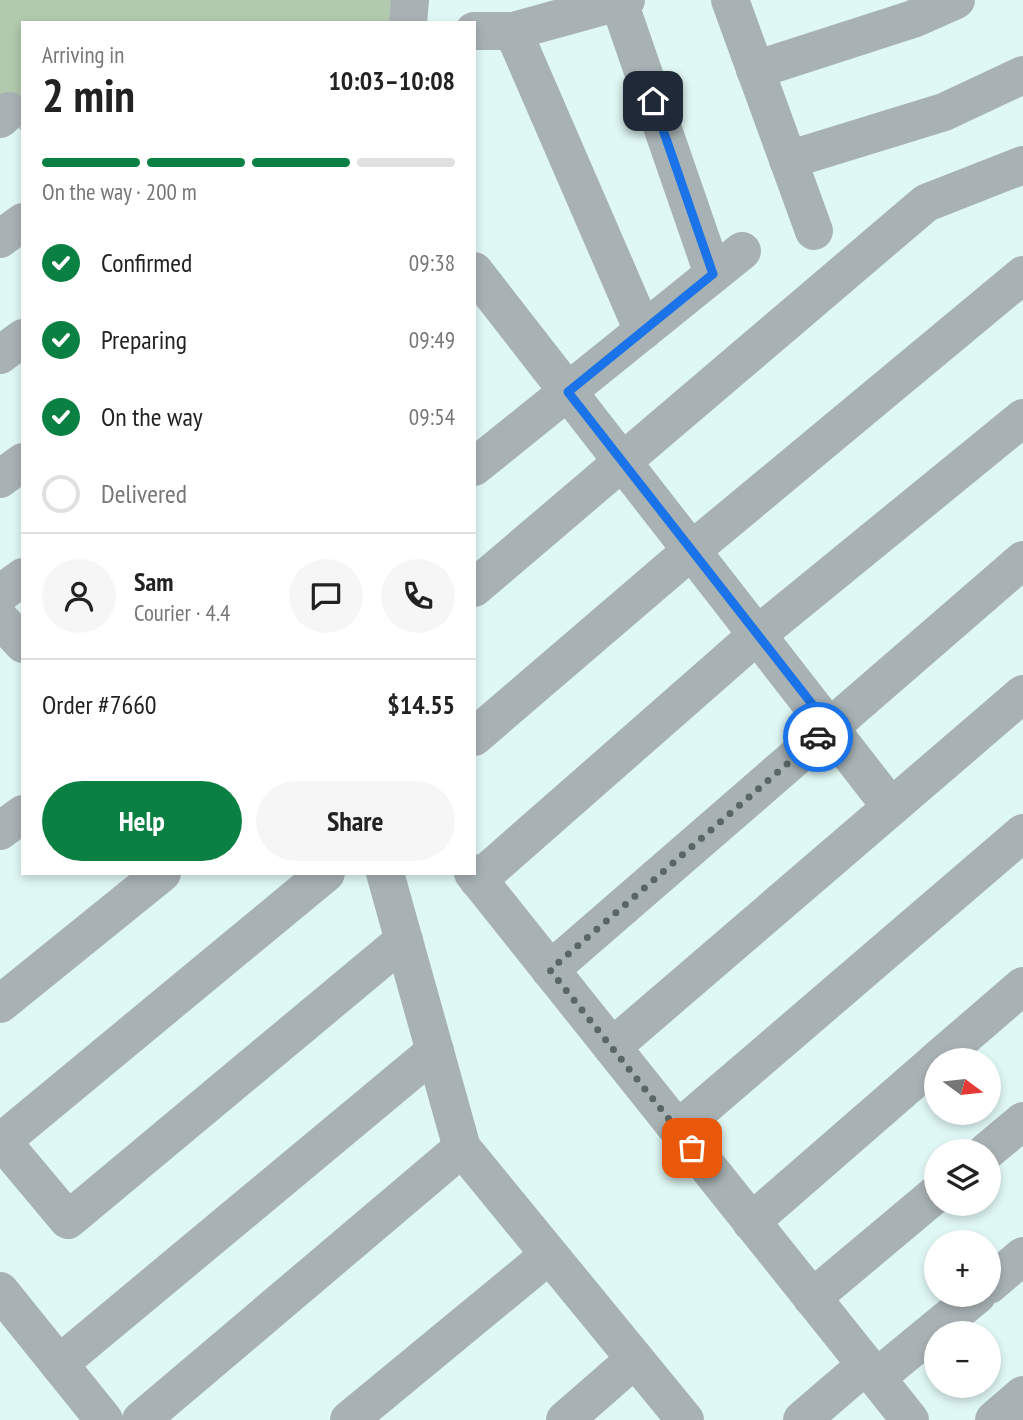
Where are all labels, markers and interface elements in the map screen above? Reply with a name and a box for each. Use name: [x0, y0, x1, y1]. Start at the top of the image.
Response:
text: Arriving in: [42, 40, 124, 69]
text: 10:03–10:08: [328, 64, 455, 97]
text: 2 min: [42, 65, 135, 125]
pin: [623, 71, 683, 131]
icon: home: [634, 82, 672, 120]
text: On the way · 200 m: [42, 177, 197, 206]
icon: check: [42, 244, 80, 282]
text: Confirmed: [101, 246, 192, 279]
text: 09:38: [409, 248, 455, 277]
icon: check: [42, 321, 80, 359]
text: Preparing: [101, 323, 187, 356]
text: 09:49: [409, 325, 455, 354]
icon: check: [42, 398, 80, 436]
text: On the way: [101, 400, 203, 433]
text: 09:54: [409, 402, 455, 431]
text: Delivered: [101, 477, 187, 510]
button: person: [42, 559, 116, 633]
button: chat: [289, 559, 363, 633]
button: phone: [381, 559, 455, 633]
text: Sam: [134, 565, 173, 598]
text: Courier · 4.4: [134, 598, 230, 627]
text: Order #7660: [42, 688, 157, 721]
text: $14.55: [387, 688, 455, 721]
courier: [783, 702, 853, 772]
icon: car: [799, 718, 837, 756]
button: Help: [42, 781, 242, 861]
button: Share: [256, 781, 455, 861]
north arrow: [924, 1048, 1001, 1125]
map controls: [924, 1048, 1001, 1398]
pin: [662, 1118, 722, 1178]
icon: bag: [673, 1129, 711, 1167]
button: layers: [924, 1139, 1001, 1216]
button: +: [924, 1230, 1001, 1307]
button: −: [924, 1321, 1001, 1398]

